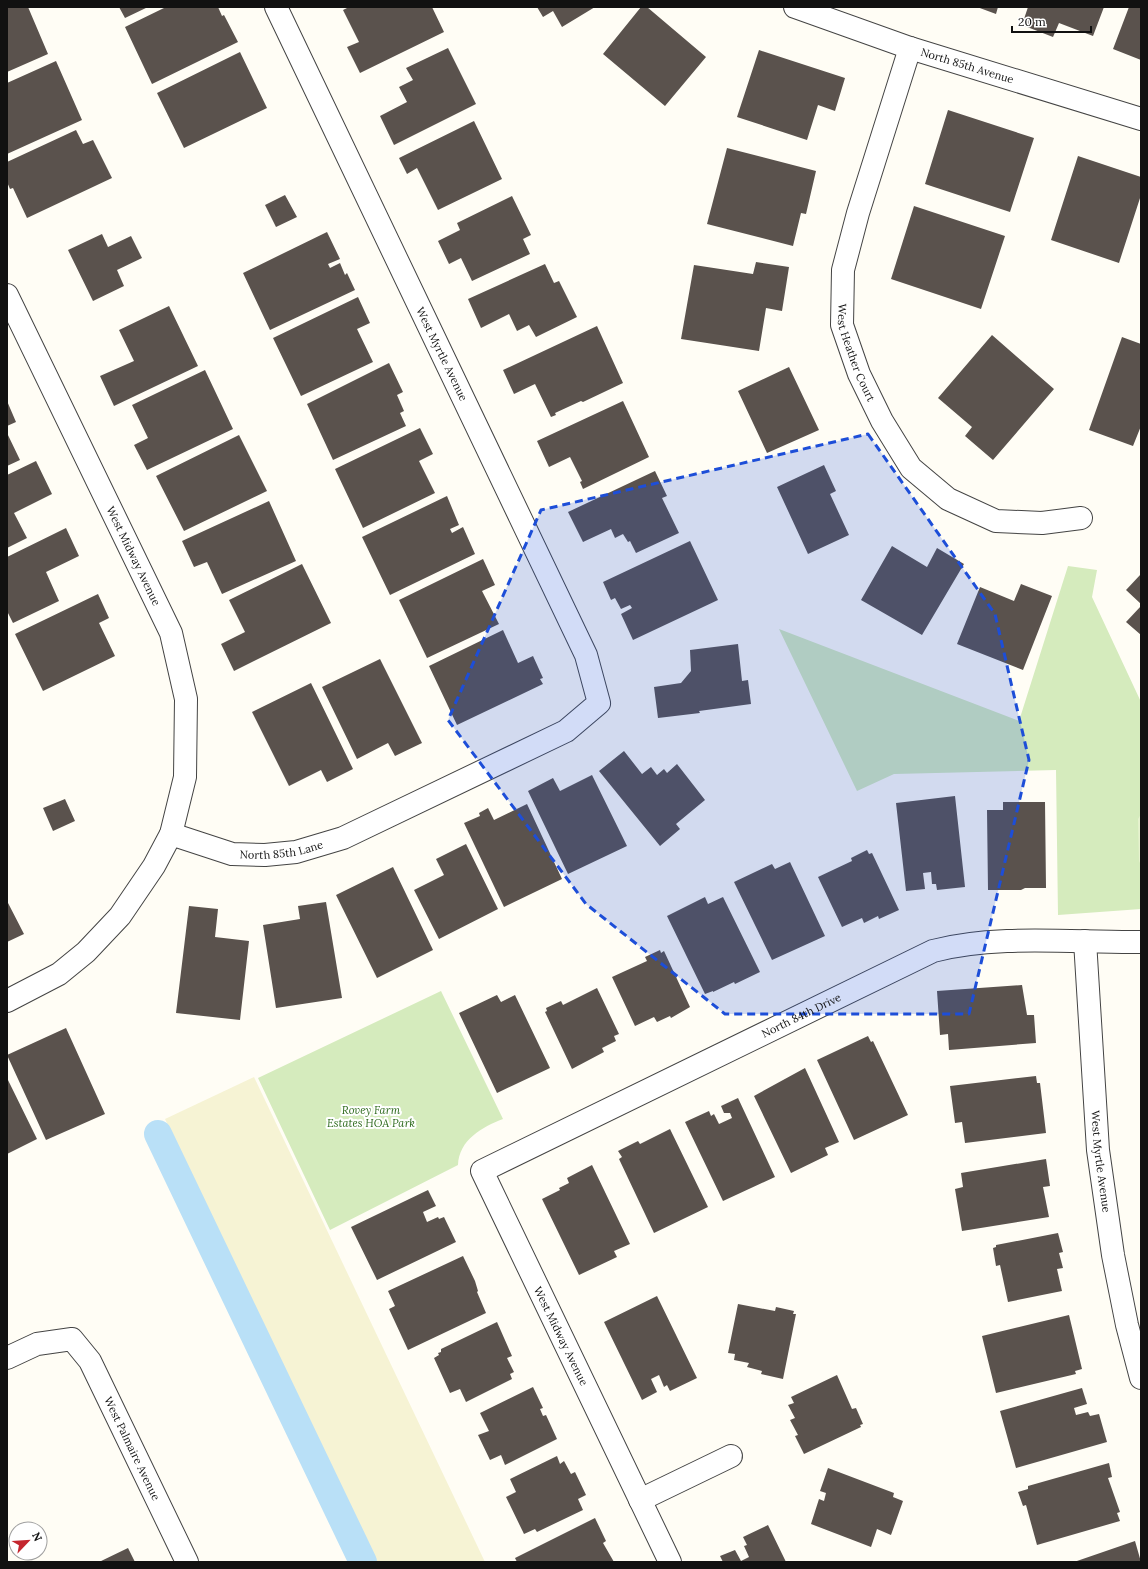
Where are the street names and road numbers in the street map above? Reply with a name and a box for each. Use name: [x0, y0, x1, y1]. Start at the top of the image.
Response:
street label: North 85th Avenue: [919, 45, 1016, 87]
street label: West Heather Court: [835, 303, 879, 404]
street label: West Myrtle Avenue: [413, 305, 471, 403]
street label: West Midway Avenue: [104, 504, 164, 608]
street label: North 85th Lane: [239, 837, 325, 862]
street label: North 84th Drive: [759, 990, 843, 1041]
street label: West Myrtle Avenue: [1089, 1110, 1114, 1213]
street label: West Midway Avenue: [531, 1284, 591, 1388]
street label: West Palmaire Avenue: [101, 1394, 163, 1503]

